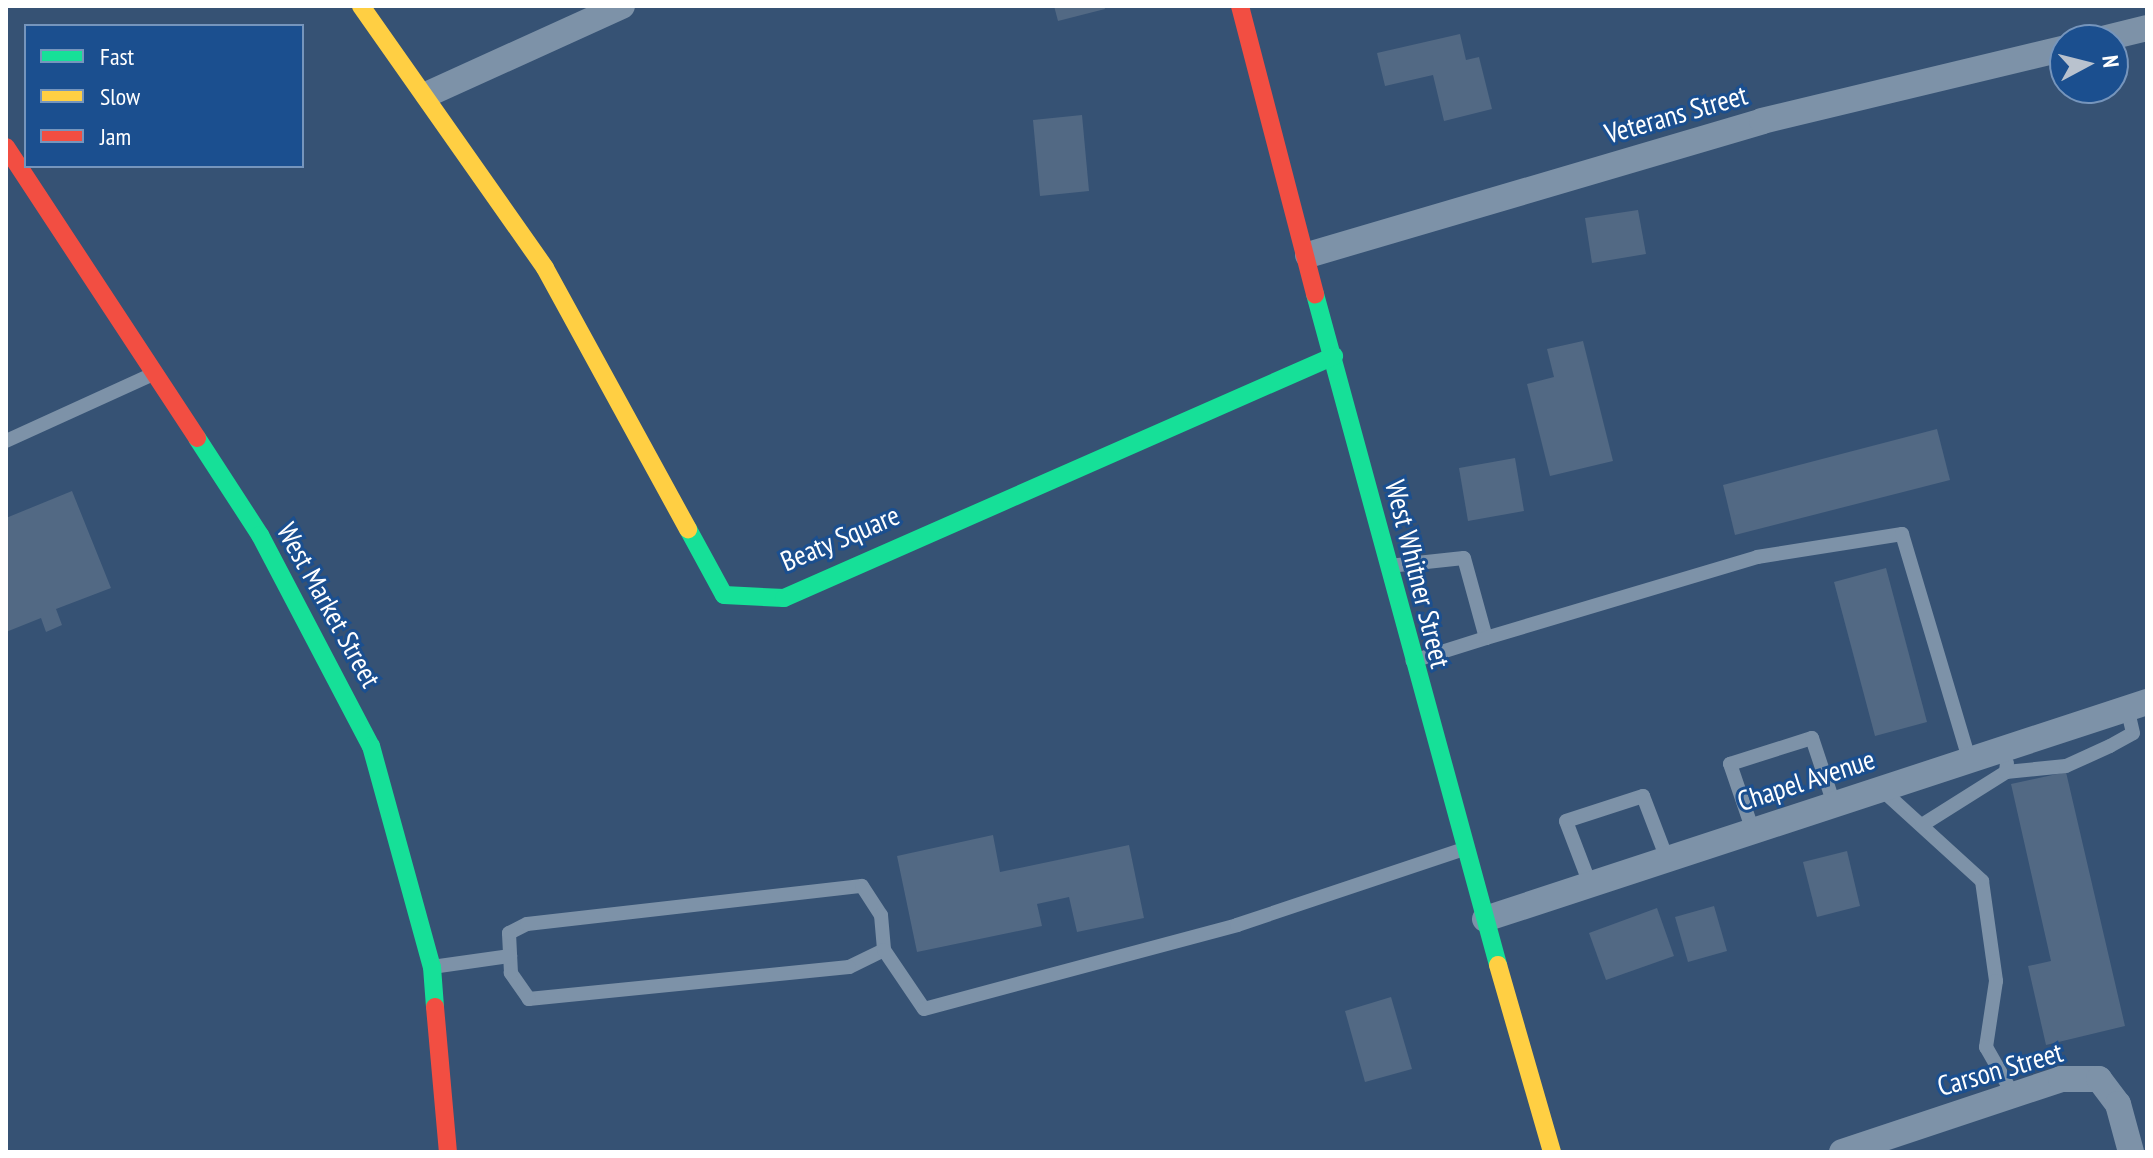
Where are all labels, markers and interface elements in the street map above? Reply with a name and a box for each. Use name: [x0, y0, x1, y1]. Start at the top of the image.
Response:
legend: [24, 24, 304, 168]
north arrow: [2049, 24, 2129, 104]
text: Fast: [100, 41, 134, 72]
text: N: [2096, 54, 2125, 69]
street label: Veterans Street: [1601, 78, 1751, 150]
text: Slow: [100, 81, 140, 112]
text: Jam: [100, 121, 131, 152]
street label: West Whitner Street: [1378, 476, 1458, 672]
street label: Beaty Square: [775, 498, 905, 578]
street label: West Market Street: [270, 517, 388, 693]
street label: Chapel Avenue: [1733, 742, 1879, 818]
street label: Carson Street: [1933, 1035, 2067, 1103]

